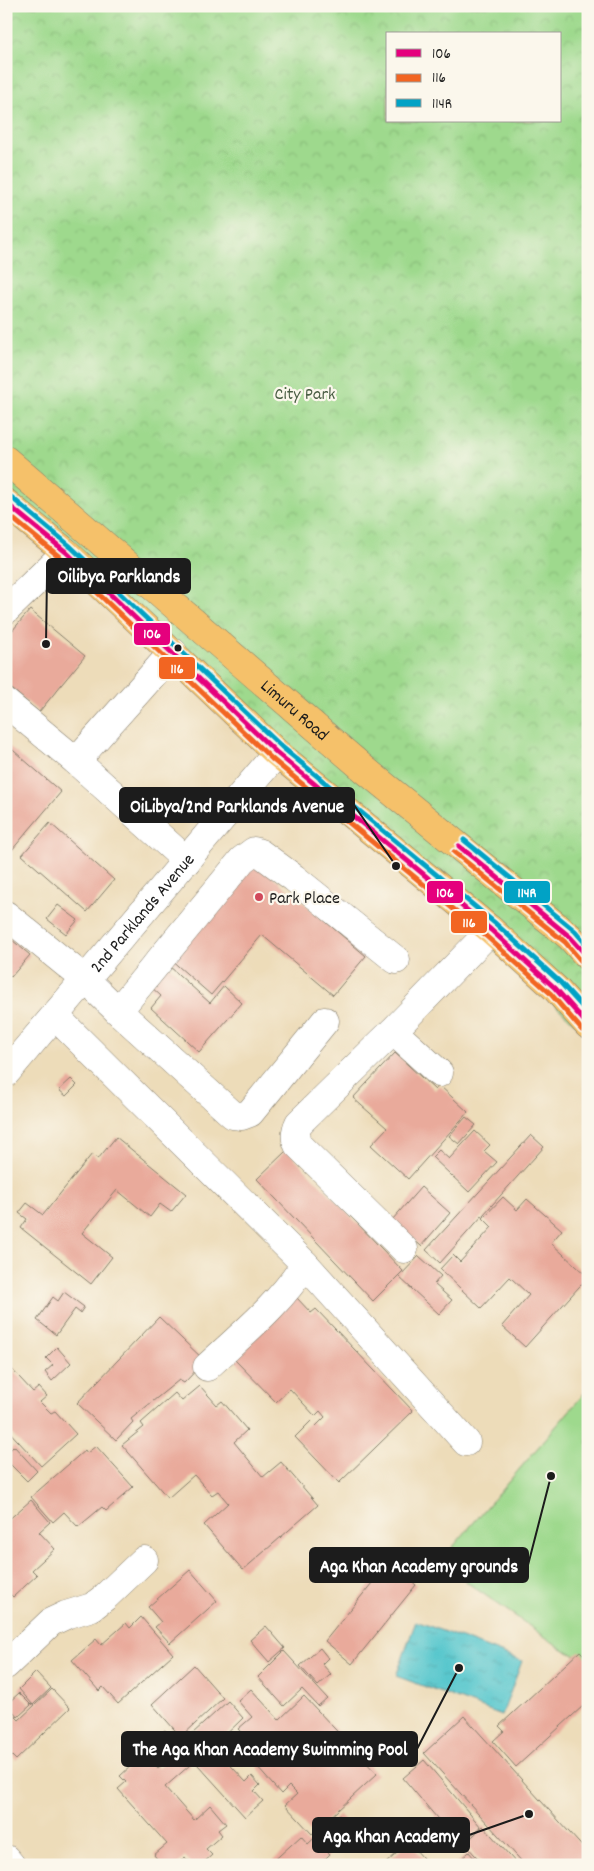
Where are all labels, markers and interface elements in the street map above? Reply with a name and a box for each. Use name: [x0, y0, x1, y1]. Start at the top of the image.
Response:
legend: [386, 32, 562, 122]
text: 106: [432, 44, 451, 66]
text: 116: [432, 68, 446, 90]
text: 114R: [432, 94, 452, 116]
park label: City Park: [275, 383, 335, 408]
callout: Oilibya Parklands: [47, 559, 190, 593]
text: Oilibya Parklands: [57, 565, 181, 592]
line badge: 106: [133, 622, 171, 646]
text: 106: [143, 625, 161, 645]
unlabelled marker: [173, 643, 183, 653]
line badge: 116: [158, 656, 196, 680]
text: 116: [171, 660, 184, 680]
street label: Limuru Road: [254, 675, 333, 748]
callout: OiLibya/2nd Parklands Avenue: [120, 788, 354, 822]
text: OiLibya/2nd Parklands Avenue: [130, 795, 344, 822]
street label: 2nd Parklands Avenue: [86, 849, 202, 980]
line badge: 106: [426, 880, 464, 904]
line badge: 114R: [503, 880, 551, 904]
text: 106: [436, 884, 454, 904]
text: 114R: [518, 884, 537, 904]
place label: Park Place: [269, 887, 340, 912]
marker: Park Place: [253, 891, 265, 903]
line badge: 116: [450, 910, 488, 934]
text: 116: [463, 914, 476, 934]
callout: Aga Khan Academy grounds: [310, 1548, 528, 1582]
text: Aga Khan Academy grounds: [320, 1555, 518, 1582]
callout: The Aga Khan Academy Swimming Pool: [122, 1732, 417, 1766]
text: The Aga Khan Academy Swimming Pool: [133, 1738, 408, 1765]
callout: Aga Khan Academy: [313, 1818, 469, 1852]
text: Aga Khan Academy: [323, 1825, 461, 1852]

